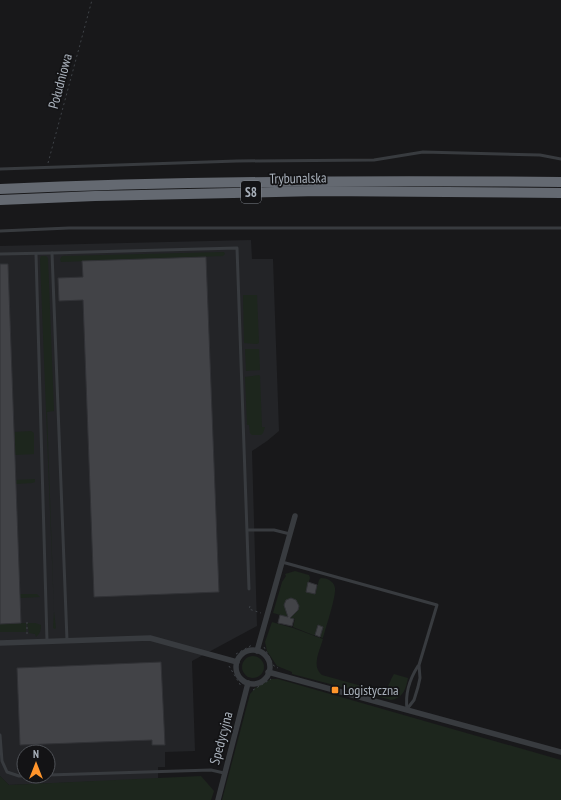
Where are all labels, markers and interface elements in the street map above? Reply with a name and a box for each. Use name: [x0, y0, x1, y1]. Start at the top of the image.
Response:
street label: Południowa: [44, 51, 76, 111]
street label: Trybunalska: [269, 169, 327, 187]
road number: S8: [241, 181, 261, 203]
place label: Logistyczna: [343, 681, 399, 699]
marker: Logistyczna: [330, 685, 340, 695]
street label: Spedycyjna: [205, 710, 237, 766]
north arrow: [16, 744, 56, 784]
text: N: [33, 747, 39, 761]

